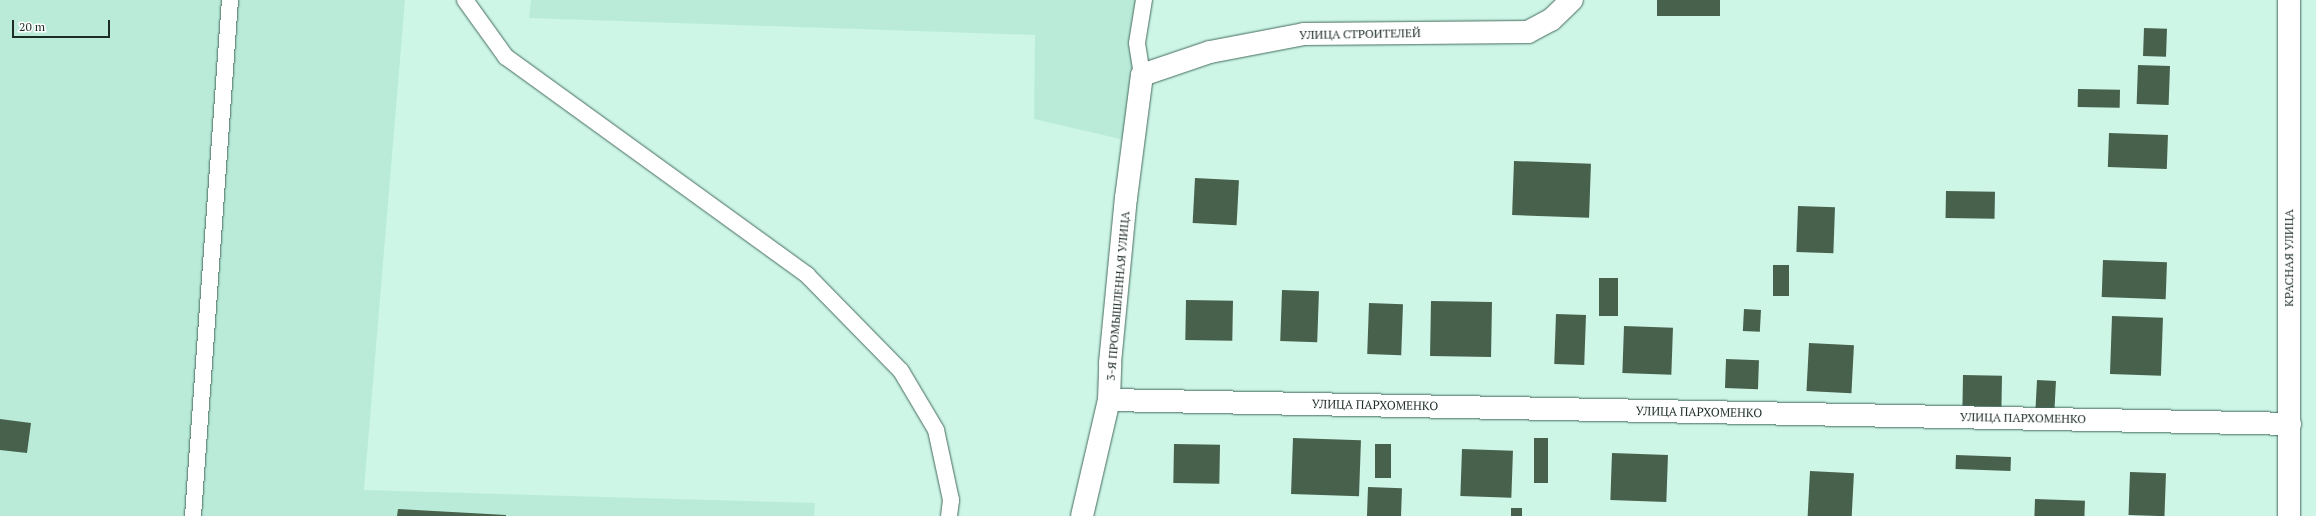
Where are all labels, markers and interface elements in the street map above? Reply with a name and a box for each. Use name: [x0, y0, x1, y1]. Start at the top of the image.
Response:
scale bar: [14, 12, 112, 38]
text: 20 m: [19, 19, 45, 34]
street label: УЛИЦА СТРОИТЕЛЕЙ: [1299, 26, 1421, 42]
street label: КРАСНАЯ УЛИЦА: [2282, 209, 2296, 307]
street label: 3-Я ПРОМЫШЛЕННАЯ УЛИЦА: [1103, 210, 1133, 382]
street label: УЛИЦА ПАРХОМЕНКО: [1312, 397, 1438, 413]
street label: УЛИЦА ПАРХОМЕНКО: [1636, 404, 1762, 420]
street label: УЛИЦА ПАРХОМЕНКО: [1960, 410, 2086, 426]

